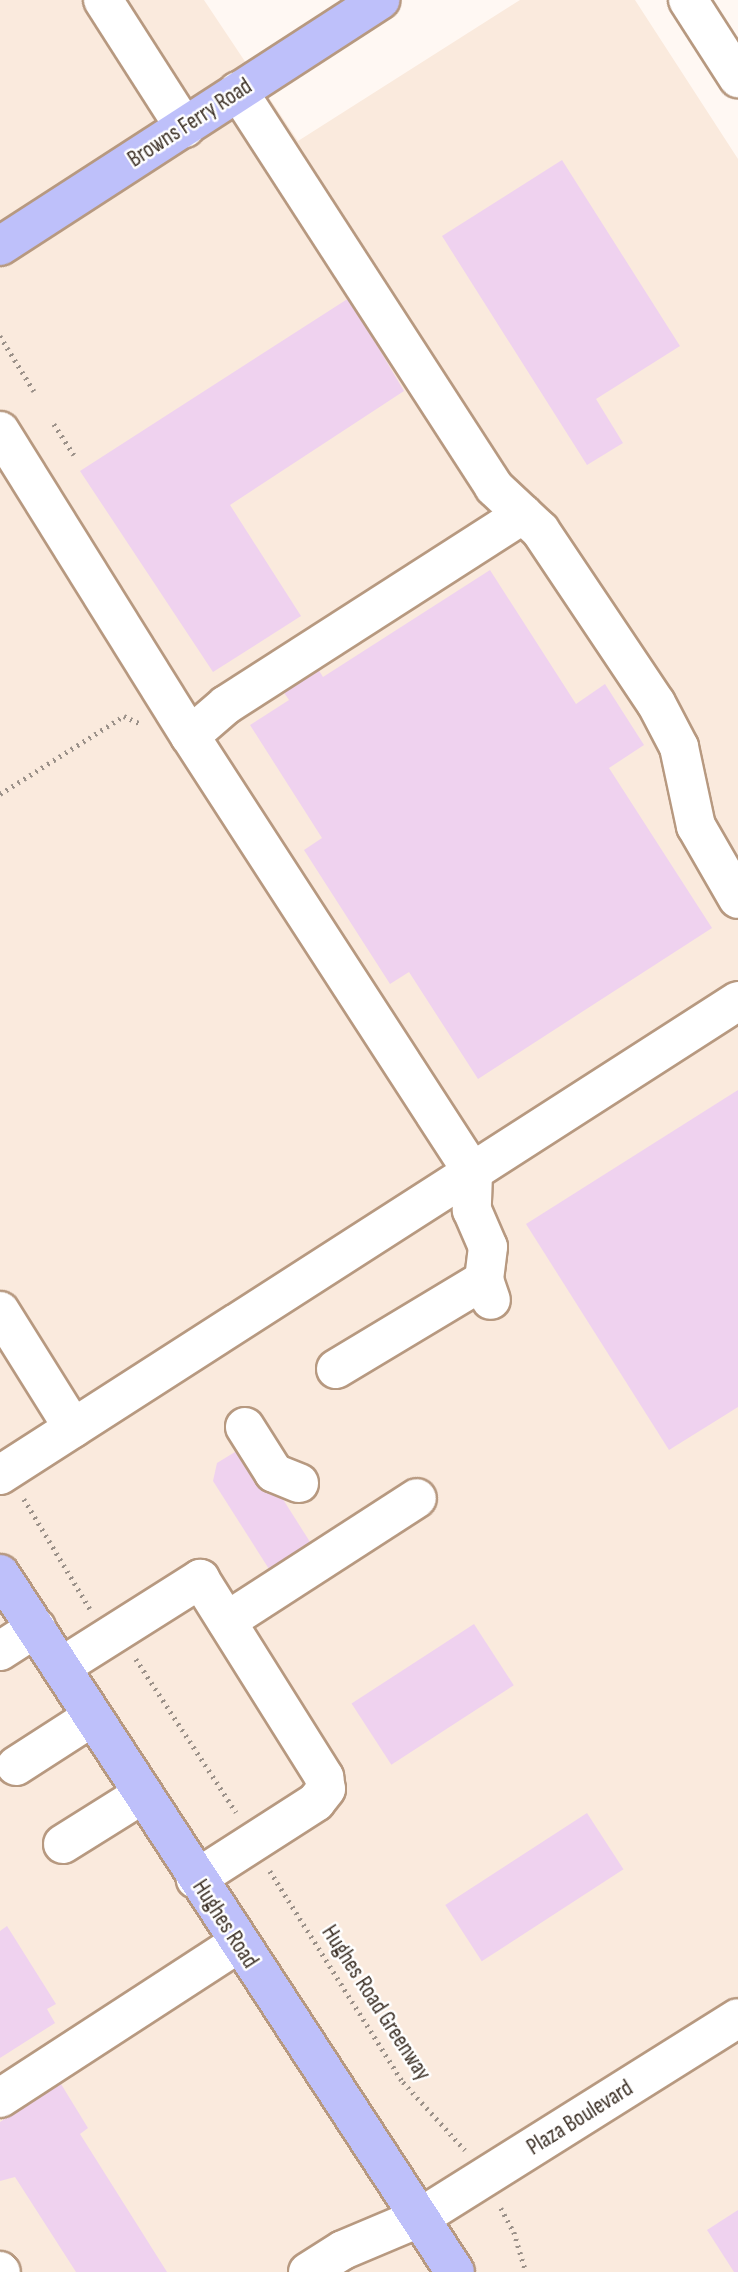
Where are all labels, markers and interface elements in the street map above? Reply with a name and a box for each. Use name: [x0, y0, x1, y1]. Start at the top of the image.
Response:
street label: Browns Ferry Road: [123, 73, 257, 173]
street label: Hughes Road: [186, 1875, 264, 1973]
street label: Hughes Road Greenway: [315, 1920, 437, 2086]
street label: Plaza Boulevard: [522, 2075, 638, 2161]

